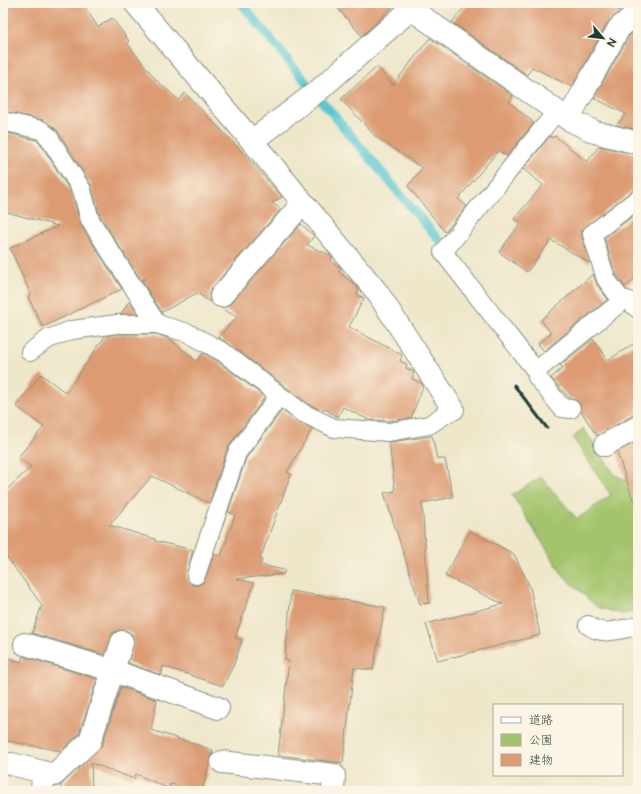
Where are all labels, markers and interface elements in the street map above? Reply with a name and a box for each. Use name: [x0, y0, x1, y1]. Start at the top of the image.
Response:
north arrow: [583, 18, 623, 58]
text: N: [603, 36, 620, 49]
legend: [493, 704, 623, 776]
text: 道路: [529, 712, 553, 729]
text: 公園: [529, 732, 553, 749]
text: 建物: [529, 752, 553, 769]

